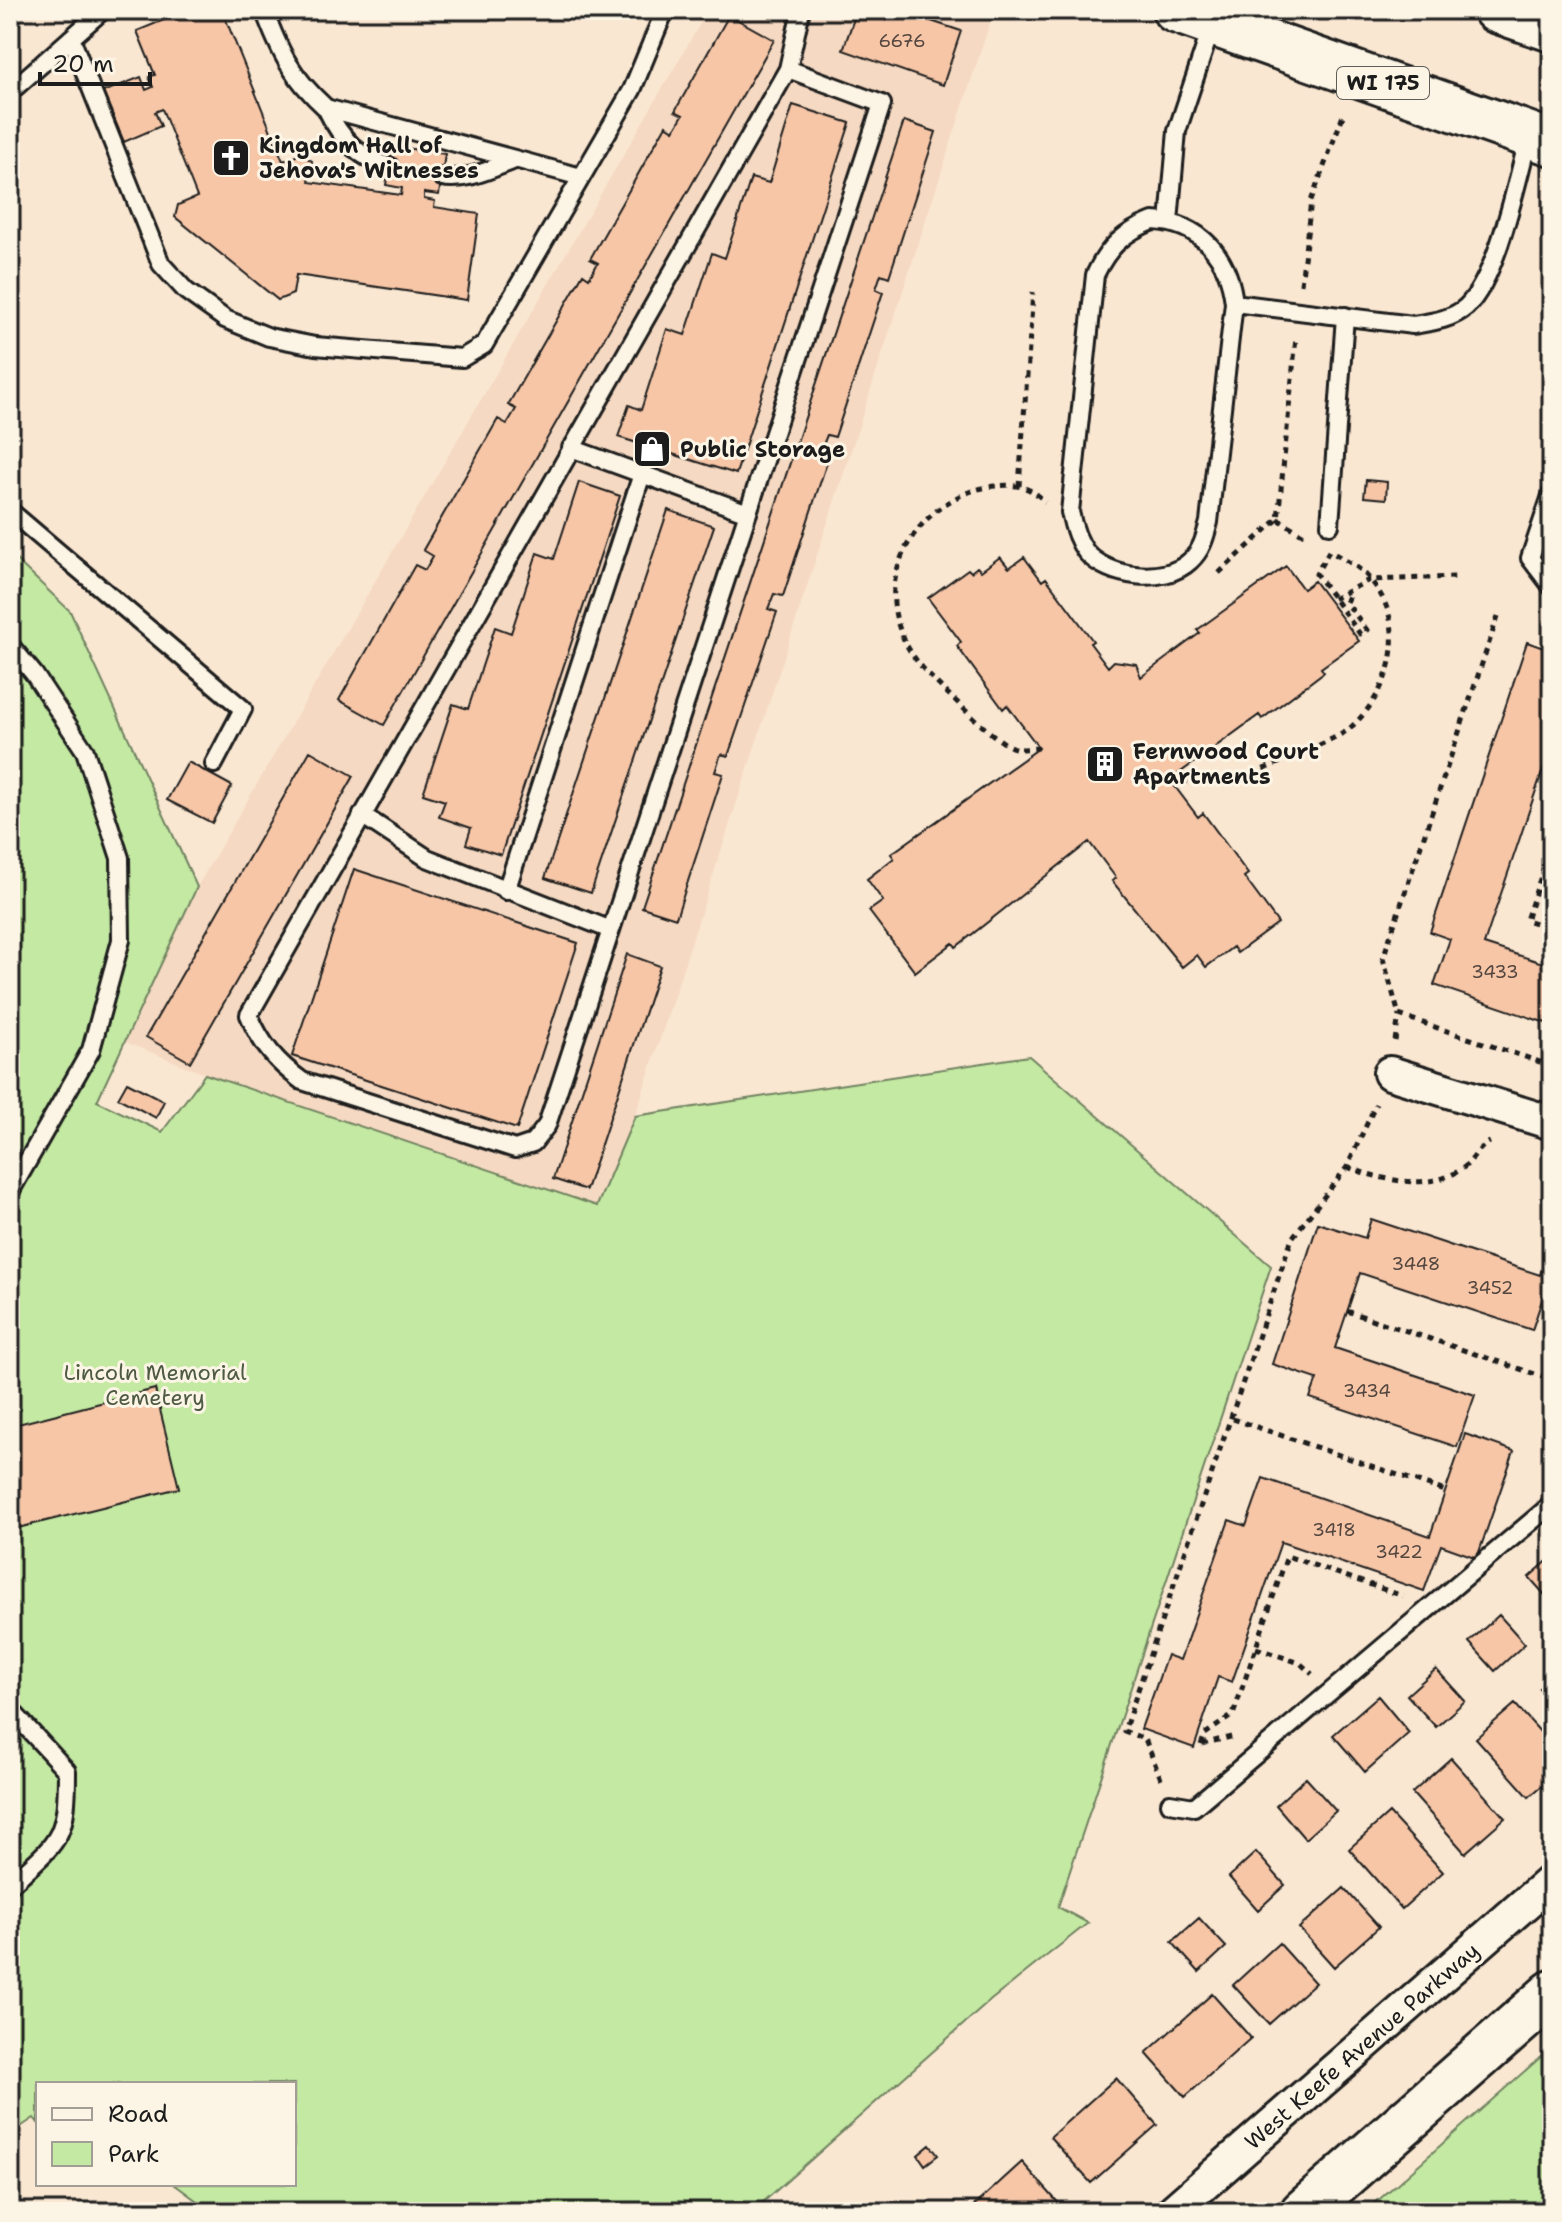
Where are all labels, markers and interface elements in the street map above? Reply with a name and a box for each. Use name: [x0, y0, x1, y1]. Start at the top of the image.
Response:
house number: 6676: [878, 29, 926, 53]
scale bar: [40, 36, 150, 86]
text: 20 m: [52, 48, 114, 80]
road number: WI 175: [1337, 67, 1429, 99]
place label: Kingdom Hall of Jehova's Witnesses: [259, 131, 479, 185]
church icon: Kingdom Hall of Jehova's Witnesses: [210, 137, 252, 179]
shop icon: Public Storage: [631, 428, 673, 470]
place label: Public Storage: [680, 435, 845, 464]
place label: Fernwood Court Apartments: [1133, 737, 1319, 791]
building icon: Fernwood Court Apartments: [1084, 743, 1126, 785]
house number: 3433: [1471, 960, 1519, 984]
house number: 3448: [1392, 1252, 1440, 1276]
house number: 3452: [1467, 1276, 1513, 1300]
park label: Lincoln Memorial Cemetery: [63, 1358, 247, 1412]
house number: 3434: [1343, 1379, 1391, 1403]
house number: 3418: [1312, 1518, 1356, 1542]
house number: 3422: [1375, 1540, 1423, 1564]
street label: West Keefe Avenue Parkway: [1239, 1936, 1485, 2156]
legend: [36, 2082, 296, 2186]
text: Road: [108, 2098, 168, 2130]
text: Park: [108, 2138, 160, 2170]

